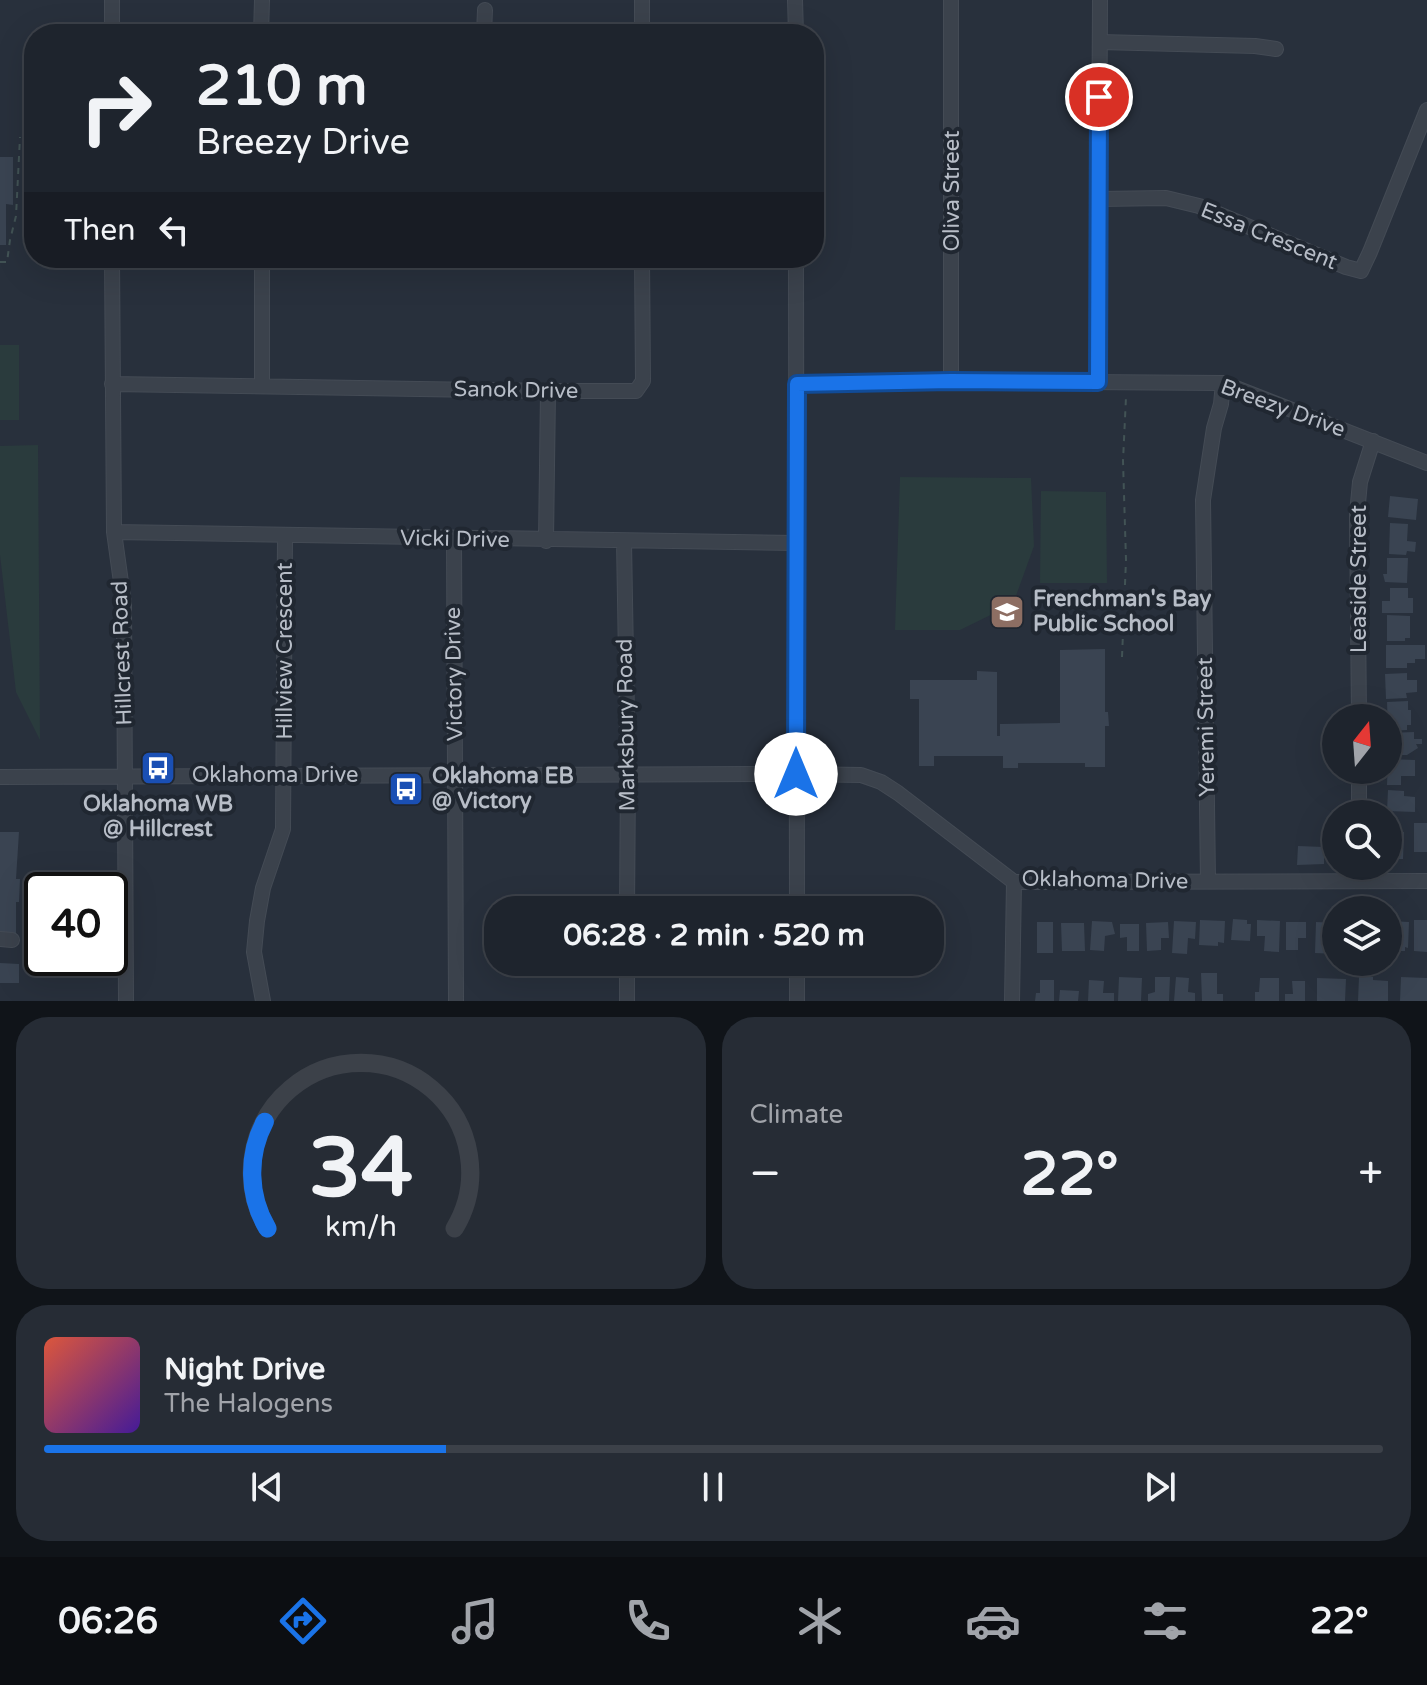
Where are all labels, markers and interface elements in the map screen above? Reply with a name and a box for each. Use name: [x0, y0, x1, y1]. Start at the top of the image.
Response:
text: 210 m: [196, 53, 367, 120]
icon: right: [64, 56, 168, 160]
pin: [1065, 63, 1133, 131]
icon: arrive: [1077, 75, 1121, 119]
text: Breezy Drive: [196, 121, 410, 164]
street label: Oliva Street: [939, 130, 965, 252]
street label: Essa Crescent: [1197, 197, 1341, 275]
icon: left: [152, 208, 196, 252]
text: Then: [64, 212, 136, 249]
street label: Breezy Drive: [1217, 373, 1349, 443]
street label: Sanok Drive: [453, 376, 579, 404]
street label: Leaside Street: [1346, 505, 1372, 653]
street label: Vicki Drive: [400, 525, 510, 553]
street label: Hillview Crescent: [272, 562, 298, 740]
street label: Hillcrest Road: [106, 580, 138, 726]
place label: Frenchman's Bay Public School: [1033, 586, 1211, 637]
school or university icon: Frenchman's Bay Public School: [988, 593, 1026, 631]
street label: Victory Drive: [440, 607, 468, 741]
street label: Marksbury Road: [611, 638, 641, 812]
street label: Yeremi Street: [1192, 657, 1220, 797]
north arrow: [1322, 704, 1402, 784]
map controls: [1322, 704, 1402, 976]
position arrow: [754, 732, 838, 816]
bus stop icon: Oklahoma WB @ Hillcrest: [139, 749, 177, 787]
street label: Oklahoma Drive: [192, 762, 358, 788]
place label: Oklahoma EB @ Victory: [432, 763, 574, 814]
bus stop icon: Oklahoma EB @ Victory: [387, 770, 425, 808]
place label: Oklahoma WB @ Hillcrest: [83, 791, 233, 842]
button: search: [1322, 800, 1402, 880]
street label: Oklahoma Drive: [1021, 866, 1189, 894]
speed limit sign: 40: [24, 872, 128, 976]
button: layers: [1322, 896, 1402, 976]
text: 06:28 · 2 min · 520 m: [563, 917, 865, 954]
text: Climate: [750, 1099, 843, 1130]
text: 34: [309, 1119, 413, 1219]
text: 22°: [1021, 1139, 1119, 1211]
text: −: [750, 1148, 781, 1201]
text: +: [1358, 1148, 1383, 1201]
text: km/h: [325, 1210, 397, 1244]
text: Night Drive: [164, 1351, 325, 1388]
text: The Halogens: [164, 1388, 333, 1419]
icon: previous: [245, 1465, 289, 1509]
icon: pause: [691, 1465, 735, 1509]
icon: next: [1138, 1465, 1182, 1509]
icon: directions: [275, 1593, 331, 1649]
icon: music: [447, 1593, 503, 1649]
icon: phone: [620, 1593, 676, 1649]
icon: climate: [792, 1593, 848, 1649]
icon: car: [965, 1593, 1021, 1649]
icon: filters: [1137, 1593, 1193, 1649]
text: 06:26: [58, 1600, 158, 1643]
text: 22°: [1310, 1600, 1369, 1643]

